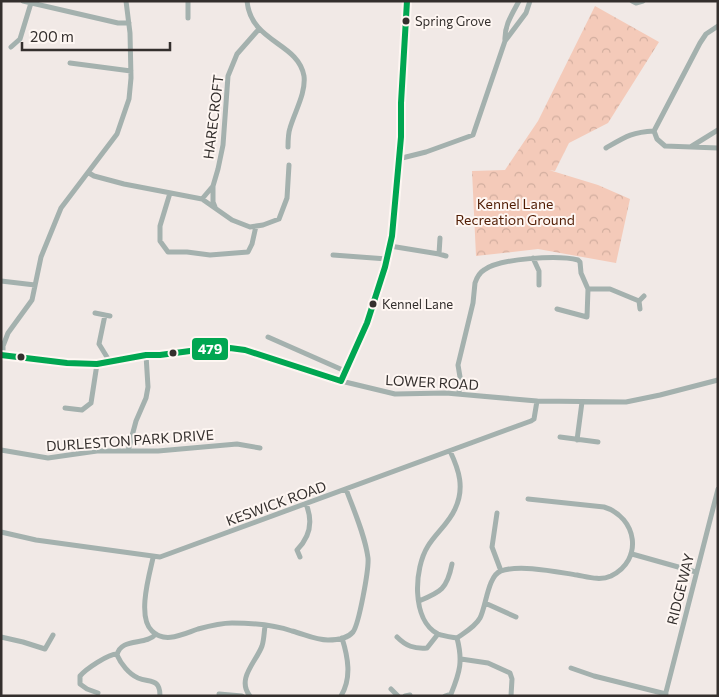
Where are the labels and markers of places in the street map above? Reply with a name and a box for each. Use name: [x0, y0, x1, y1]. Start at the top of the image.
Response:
place label: Spring Grove: [415, 13, 491, 29]
marker: Spring Grove: [401, 16, 411, 26]
place label: Kennel Lane: [382, 296, 453, 312]
marker: Kennel Lane: [368, 299, 378, 309]
unlabelled marker: [168, 348, 178, 358]
unlabelled marker: [16, 352, 26, 362]

